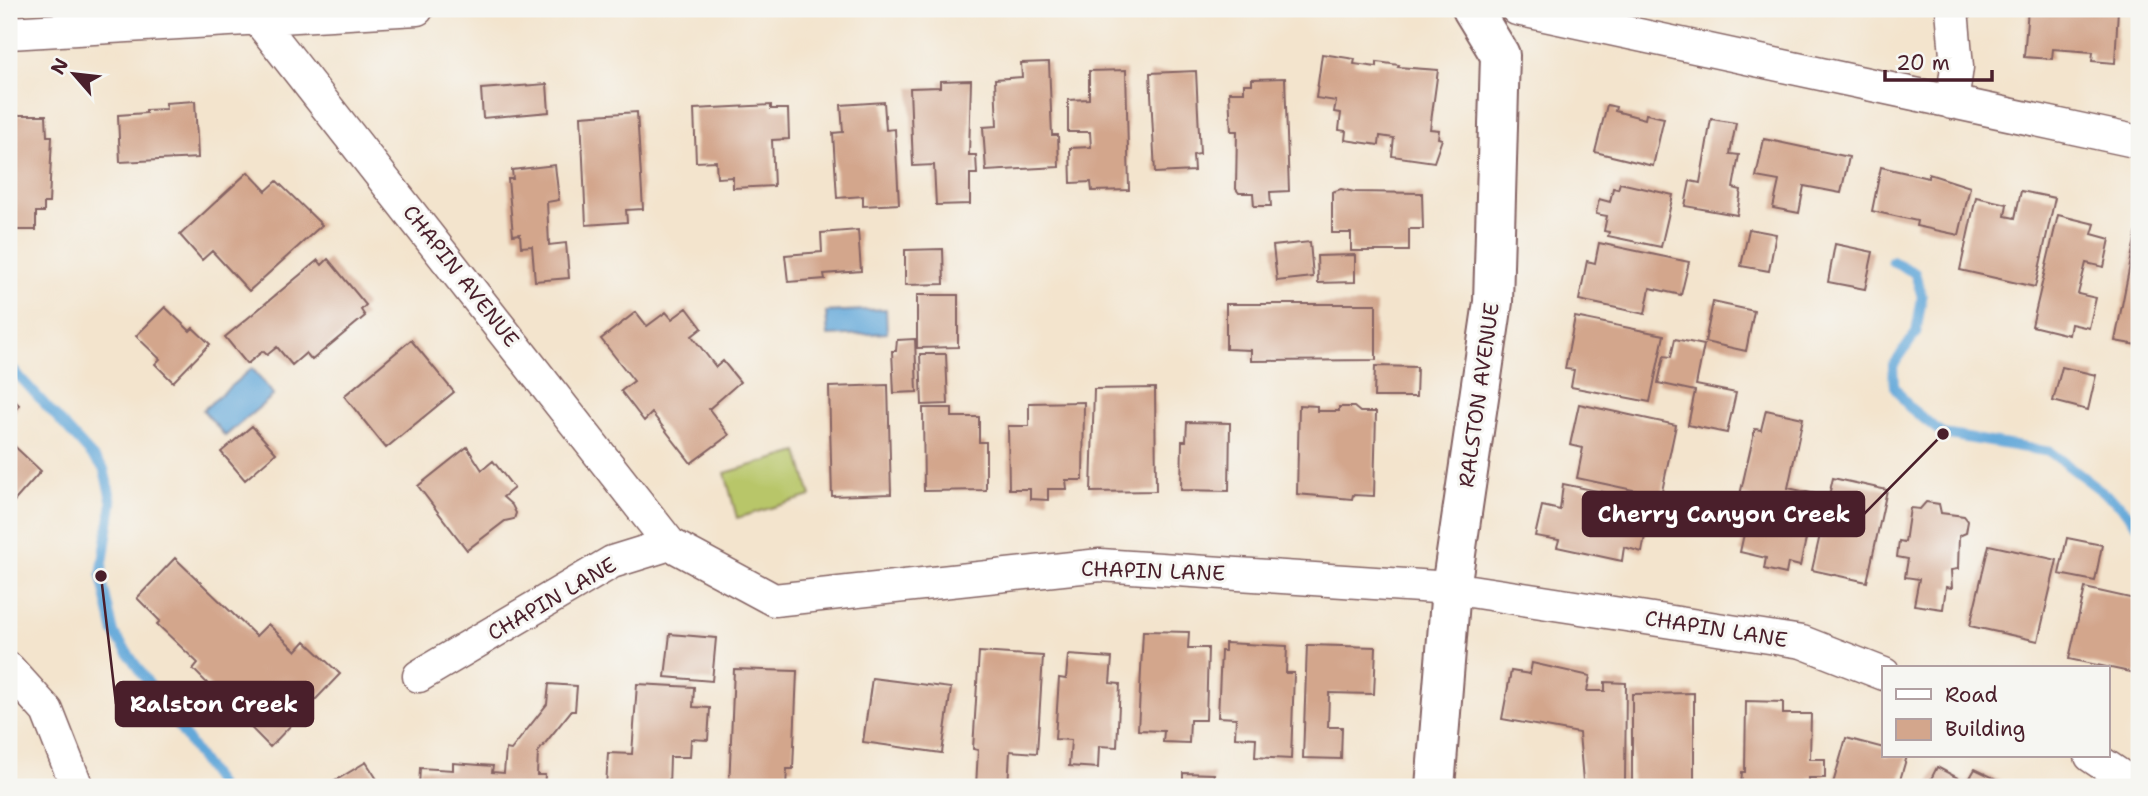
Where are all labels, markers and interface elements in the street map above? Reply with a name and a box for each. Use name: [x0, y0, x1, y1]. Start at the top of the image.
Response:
north arrow: [38, 38, 108, 108]
scale bar: [1885, 38, 1992, 82]
text: 20 m: [1896, 49, 1950, 77]
text: N: [45, 54, 74, 79]
street label: CHAPIN AVENUE: [397, 199, 525, 353]
street label: RALSTON AVENUE: [1452, 301, 1506, 489]
callout: Cherry Canyon Creek: [1583, 492, 1864, 536]
text: Cherry Canyon Creek: [1597, 499, 1851, 529]
street label: CHAPIN LANE: [483, 551, 621, 647]
street label: CHAPIN LANE: [1080, 554, 1226, 588]
street label: CHAPIN LANE: [1643, 604, 1789, 654]
legend: [1882, 666, 2110, 758]
text: Road: [1945, 681, 1998, 709]
callout: Ralston Creek: [116, 682, 313, 726]
text: Ralston Creek: [130, 689, 298, 719]
text: Building: [1945, 715, 2025, 743]

